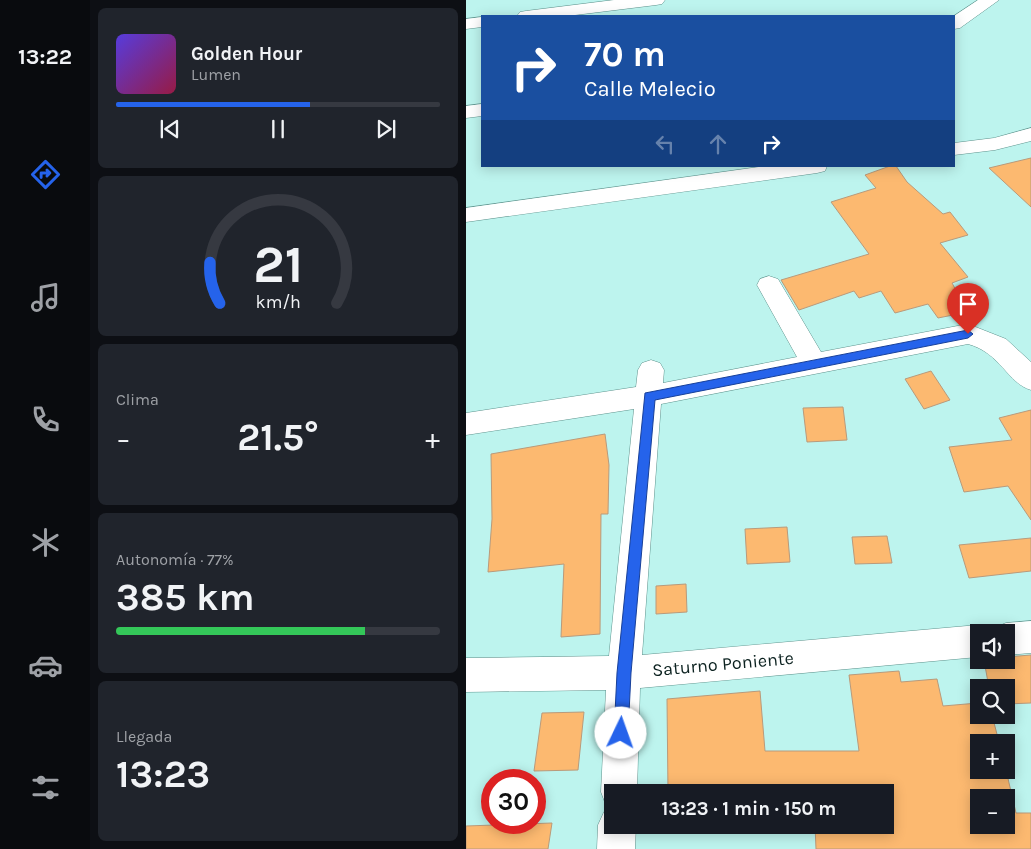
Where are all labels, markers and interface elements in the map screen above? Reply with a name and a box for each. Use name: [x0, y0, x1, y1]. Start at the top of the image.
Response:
text: 70 m: [584, 34, 666, 75]
icon: right: [501, 35, 566, 100]
text: Golden Hour: [191, 43, 302, 65]
text: 13:22: [18, 44, 72, 70]
text: Lumen: [191, 65, 241, 84]
text: Calle Melecio: [584, 76, 716, 102]
icon: previous: [156, 115, 184, 143]
icon: pause: [264, 115, 292, 143]
icon: next: [372, 115, 400, 143]
icon: left: [651, 130, 679, 158]
icon: ahead: [704, 130, 732, 158]
icon: right: [757, 130, 785, 158]
icon: directions: [28, 157, 63, 192]
text: 21: [253, 234, 303, 295]
icon: music: [28, 280, 63, 315]
pin: [947, 283, 989, 334]
icon: arrive: [954, 290, 982, 318]
text: km/h: [255, 292, 301, 313]
text: Clima: [116, 390, 159, 409]
icon: phone: [28, 402, 63, 437]
text: 21.5°: [237, 415, 319, 460]
text: −: [116, 422, 131, 455]
text: +: [425, 422, 440, 455]
icon: climate: [28, 525, 63, 560]
text: Autonomía · 77%: [116, 550, 234, 569]
text: 385 km: [116, 575, 254, 620]
map controls: [970, 624, 1015, 834]
button: sound: [970, 624, 1015, 669]
street label: Saturno Poniente: [651, 647, 795, 681]
icon: car: [28, 648, 63, 683]
button: search: [970, 679, 1015, 724]
position arrow: [594, 706, 646, 758]
text: Llegada: [116, 727, 172, 746]
button: +: [970, 734, 1015, 779]
text: 13:23: [116, 752, 210, 797]
speed limit sign: 30: [481, 769, 546, 834]
icon: filters: [28, 770, 63, 805]
button: −: [970, 789, 1015, 834]
text: 13:23 · 1 min · 150 m: [662, 798, 836, 820]

